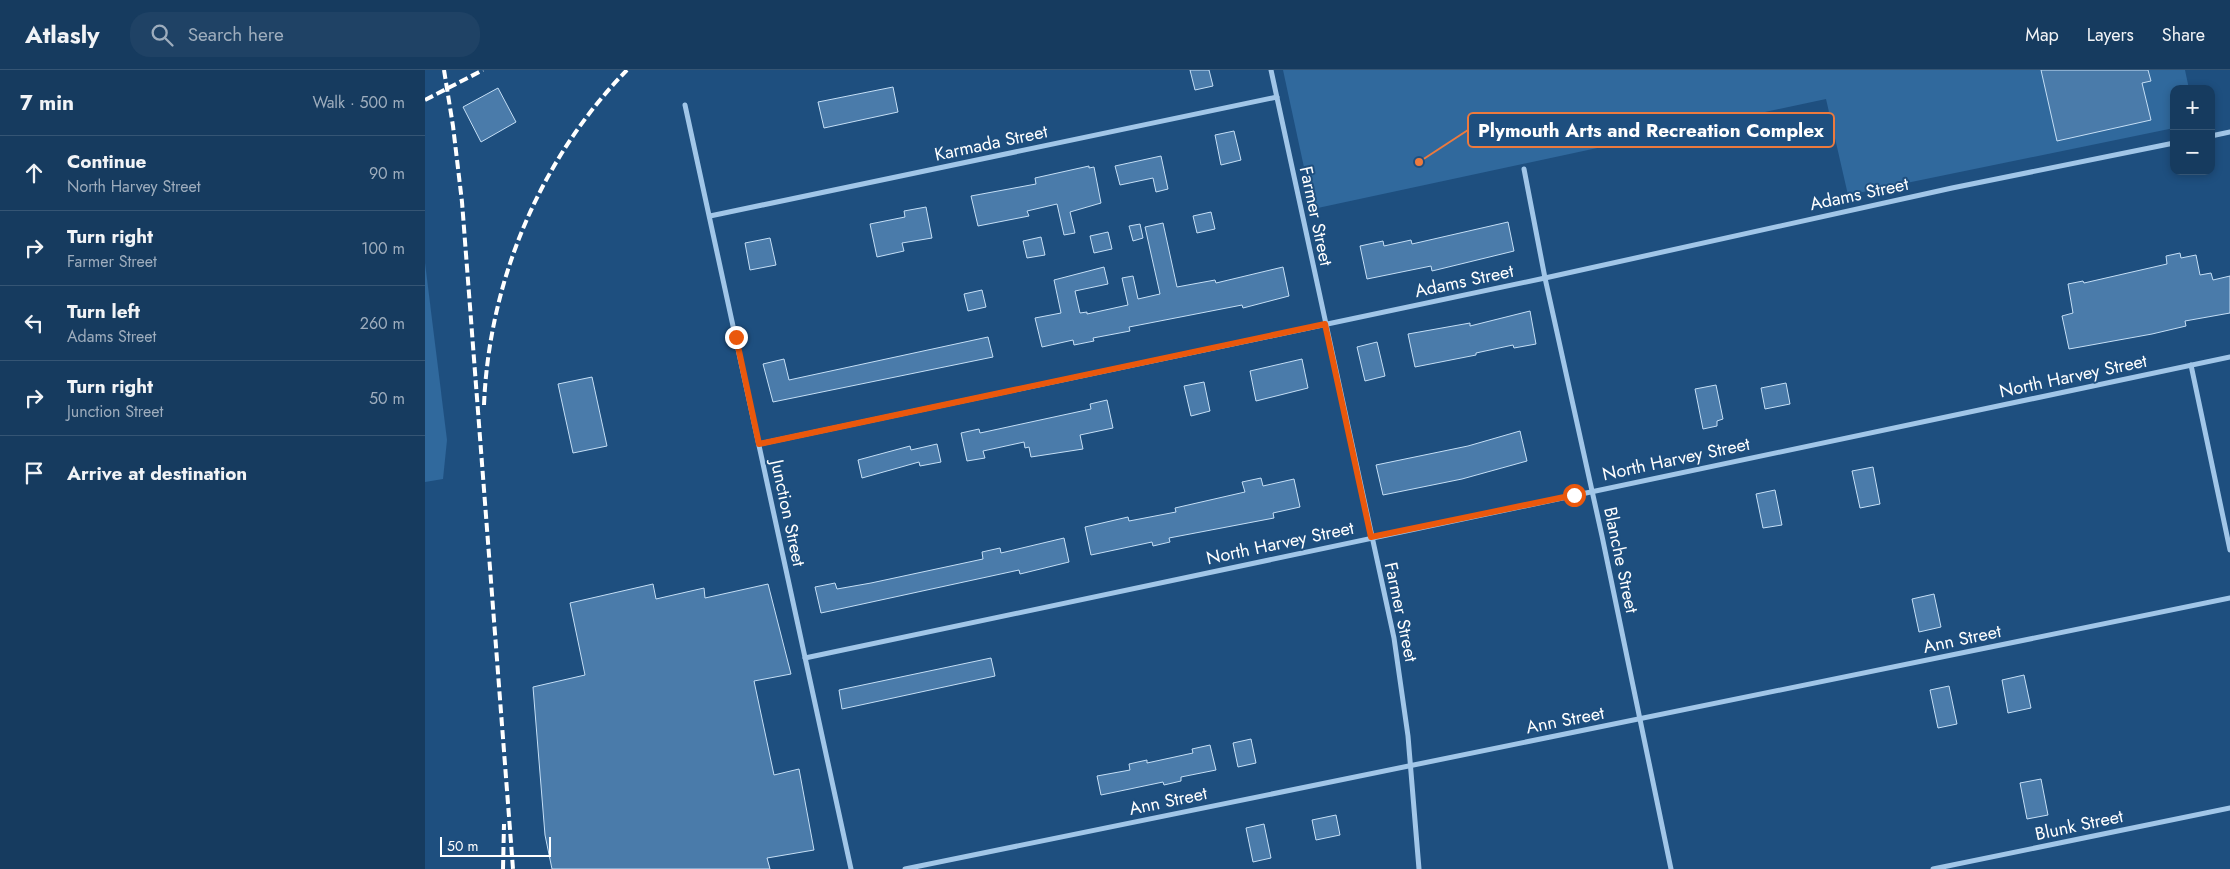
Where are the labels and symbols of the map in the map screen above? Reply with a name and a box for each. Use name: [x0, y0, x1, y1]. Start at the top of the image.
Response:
callout: Plymouth Arts and Recreation Complex: [1468, 113, 1834, 147]
text: Plymouth Arts and Recreation Complex: [1478, 117, 1825, 144]
street label: Karmada Street: [932, 118, 1051, 168]
street label: Farmer Street: [1293, 164, 1339, 269]
street label: Adams Street: [1807, 171, 1911, 217]
street label: Adams Street: [1412, 258, 1516, 304]
route end: [725, 326, 748, 349]
street label: North Harvey Street: [1997, 348, 2150, 404]
street label: North Harvey Street: [1600, 431, 1753, 487]
street label: Junction Street: [764, 455, 812, 569]
route start: [1563, 484, 1586, 507]
street label: Blanche Street: [1597, 504, 1645, 616]
street label: North Harvey Street: [1204, 515, 1357, 571]
street label: Farmer Street: [1378, 560, 1424, 665]
street label: Ann Street: [1921, 618, 2004, 660]
street label: Ann Street: [1524, 700, 1607, 740]
street label: Ann Street: [1127, 780, 1210, 822]
street label: Blunk Street: [2033, 803, 2126, 847]
scale bar: [440, 834, 551, 857]

